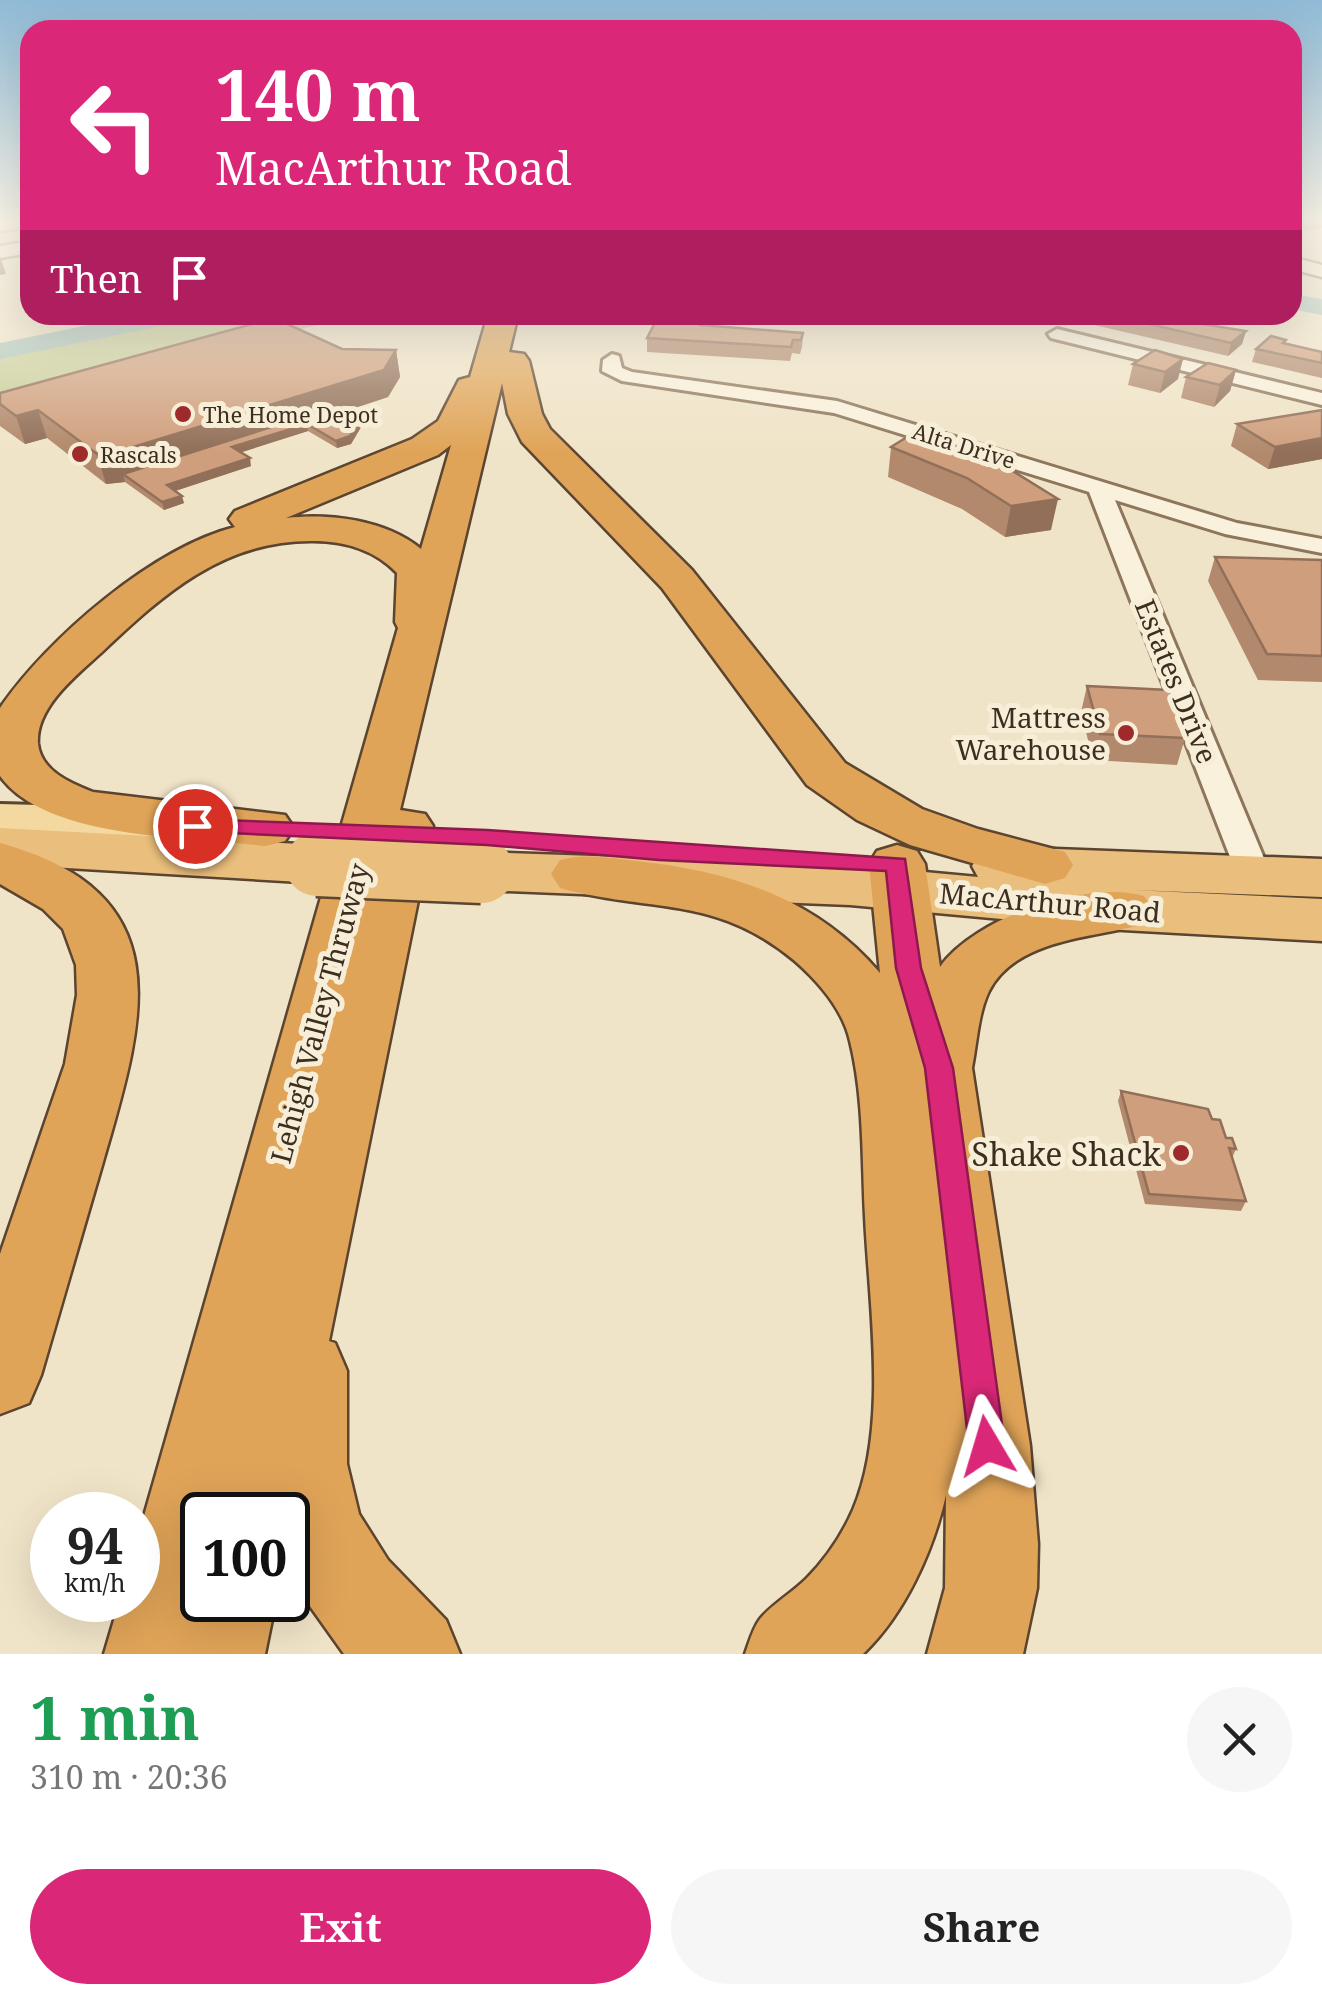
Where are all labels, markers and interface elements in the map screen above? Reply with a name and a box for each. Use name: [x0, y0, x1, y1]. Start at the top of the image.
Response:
text: 140 m: [215, 46, 421, 142]
icon: left: [50, 60, 180, 190]
text: MacArthur Road: [215, 137, 572, 198]
icon: arrive: [162, 250, 217, 305]
text: Then: [50, 252, 142, 304]
place label: The Home Depot: [203, 399, 378, 429]
marker: The Home Depot: [172, 403, 194, 425]
street label: Alta Drive: [909, 415, 1019, 475]
place label: Rascals: [100, 439, 177, 469]
marker: Rascals: [69, 443, 91, 465]
street label: Estates Drive: [1127, 593, 1227, 769]
place label: Mattress Warehouse: [955, 698, 1106, 768]
marker: Mattress Warehouse: [1115, 722, 1137, 744]
pin: [153, 784, 238, 869]
icon: arrive: [168, 799, 223, 854]
street label: Lehigh Valley Thruway: [261, 859, 377, 1167]
street label: MacArthur Road: [938, 873, 1162, 931]
place label: Shake Shack: [972, 1132, 1161, 1175]
marker: Shake Shack: [1170, 1142, 1192, 1164]
position arrow: [935, 1394, 1039, 1498]
speed limit sign: 100: [180, 1492, 310, 1622]
text: 94: [67, 1511, 123, 1579]
text: km/h: [64, 1565, 126, 1599]
text: 1 min: [30, 1676, 200, 1758]
button: close: [1187, 1687, 1292, 1792]
text: 310 m · 20:36: [30, 1755, 228, 1798]
button: Exit: [30, 1869, 651, 1984]
button: Share: [671, 1869, 1292, 1984]

